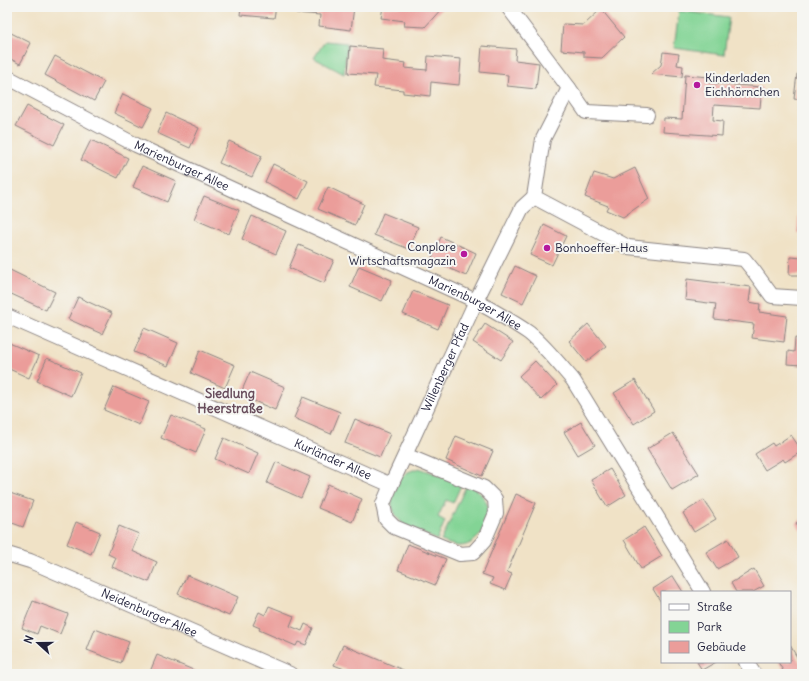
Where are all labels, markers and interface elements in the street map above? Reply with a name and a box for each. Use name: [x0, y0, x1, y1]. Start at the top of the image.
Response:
place label: Kinderladen Eichhörnchen: [705, 70, 780, 99]
marker: Kinderladen Eichhörnchen: [692, 80, 702, 90]
street label: Marienburger Allee: [132, 137, 232, 194]
place label: Conplore Wirtschaftsmagazin: [348, 239, 456, 268]
place label: Bonhoeffer-Haus: [555, 240, 648, 255]
marker: Bonhoeffer-Haus: [542, 243, 552, 253]
marker: Conplore Wirtschaftsmagazin: [459, 249, 469, 259]
street label: Marienburger Allee: [426, 272, 525, 333]
street label: Willenberger Pfad: [418, 320, 472, 414]
district label: Siedlung Heerstraße: [197, 385, 263, 417]
street label: Kurländer Allee: [292, 435, 374, 483]
street label: Neidenburger Allee: [99, 585, 200, 640]
legend: [661, 591, 791, 663]
text: Straße: [697, 599, 732, 614]
text: Park: [697, 619, 722, 634]
north arrow: [18, 623, 58, 663]
text: N: [21, 633, 37, 645]
text: Gebäude: [697, 639, 746, 654]

